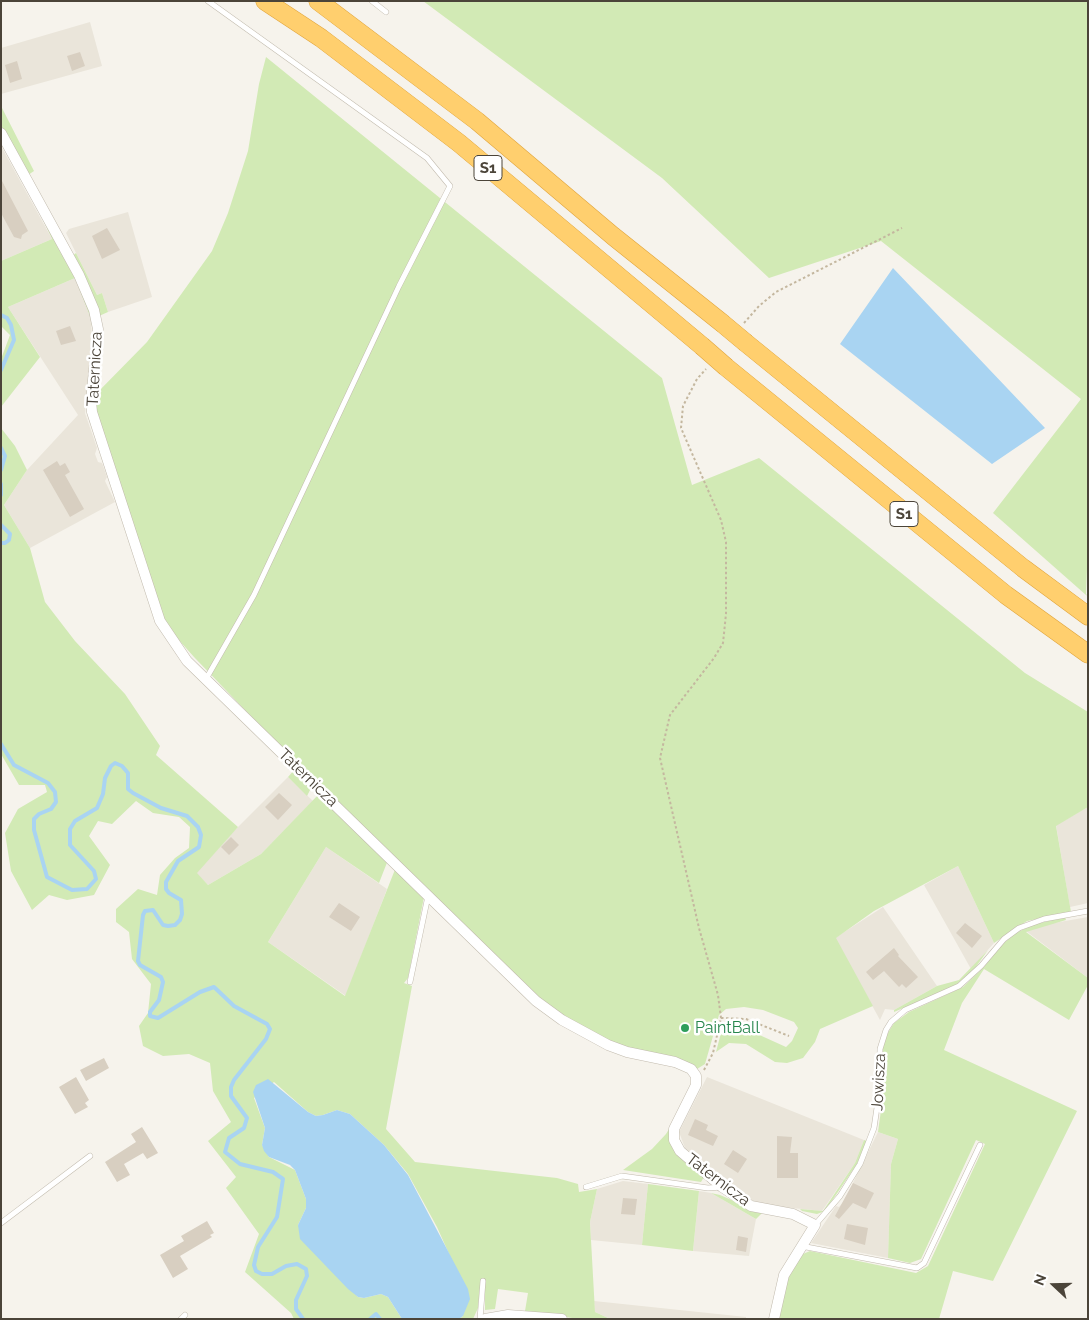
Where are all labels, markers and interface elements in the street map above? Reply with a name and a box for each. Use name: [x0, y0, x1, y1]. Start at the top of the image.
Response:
road number: S1: [474, 156, 502, 180]
street label: Taternicza: [83, 331, 107, 407]
road number: S1: [890, 502, 918, 526]
street label: Taternicza: [274, 745, 342, 811]
place label: PaintBall: [695, 1018, 760, 1038]
marker: PaintBall: [679, 1022, 691, 1034]
street label: Jowisza: [868, 1053, 890, 1111]
street label: Taternicza: [682, 1150, 754, 1210]
north arrow: [1029, 1260, 1079, 1310]
text: N: [1031, 1272, 1049, 1287]

